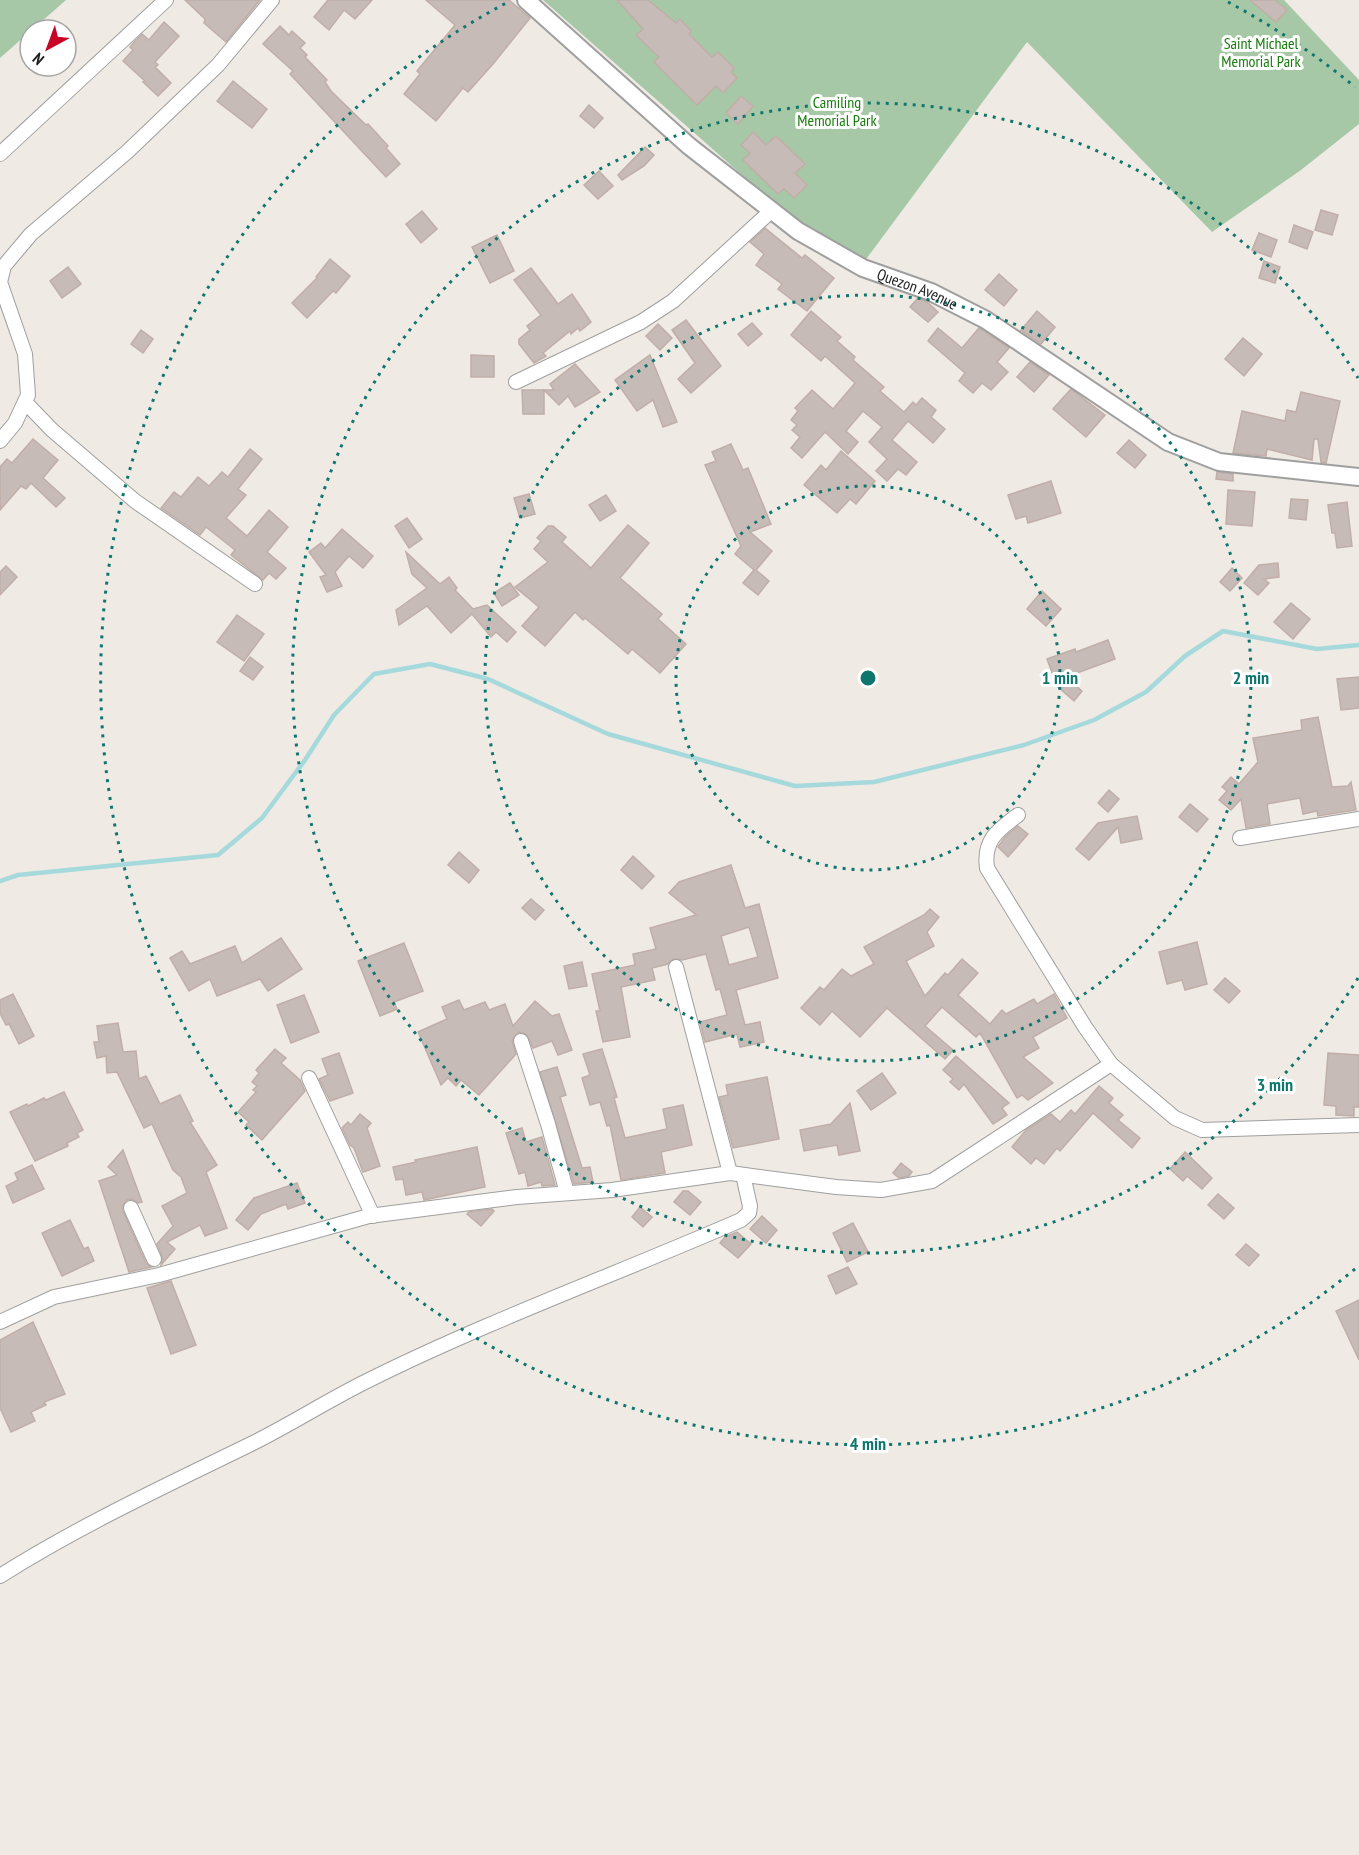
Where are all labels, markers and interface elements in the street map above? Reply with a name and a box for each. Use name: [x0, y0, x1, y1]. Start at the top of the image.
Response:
north arrow: [18, 18, 78, 78]
park label: Saint Michael Memorial Park: [1221, 33, 1301, 71]
text: N: [28, 49, 48, 70]
park label: Camiling Memorial Park: [797, 92, 877, 130]
street label: Quezon Avenue: [874, 264, 961, 314]
text: 1 min: [1042, 666, 1078, 689]
text: 2 min: [1233, 666, 1269, 689]
centre of rings: [858, 668, 878, 688]
text: 3 min: [1257, 1073, 1293, 1096]
text: 4 min: [850, 1432, 886, 1455]

